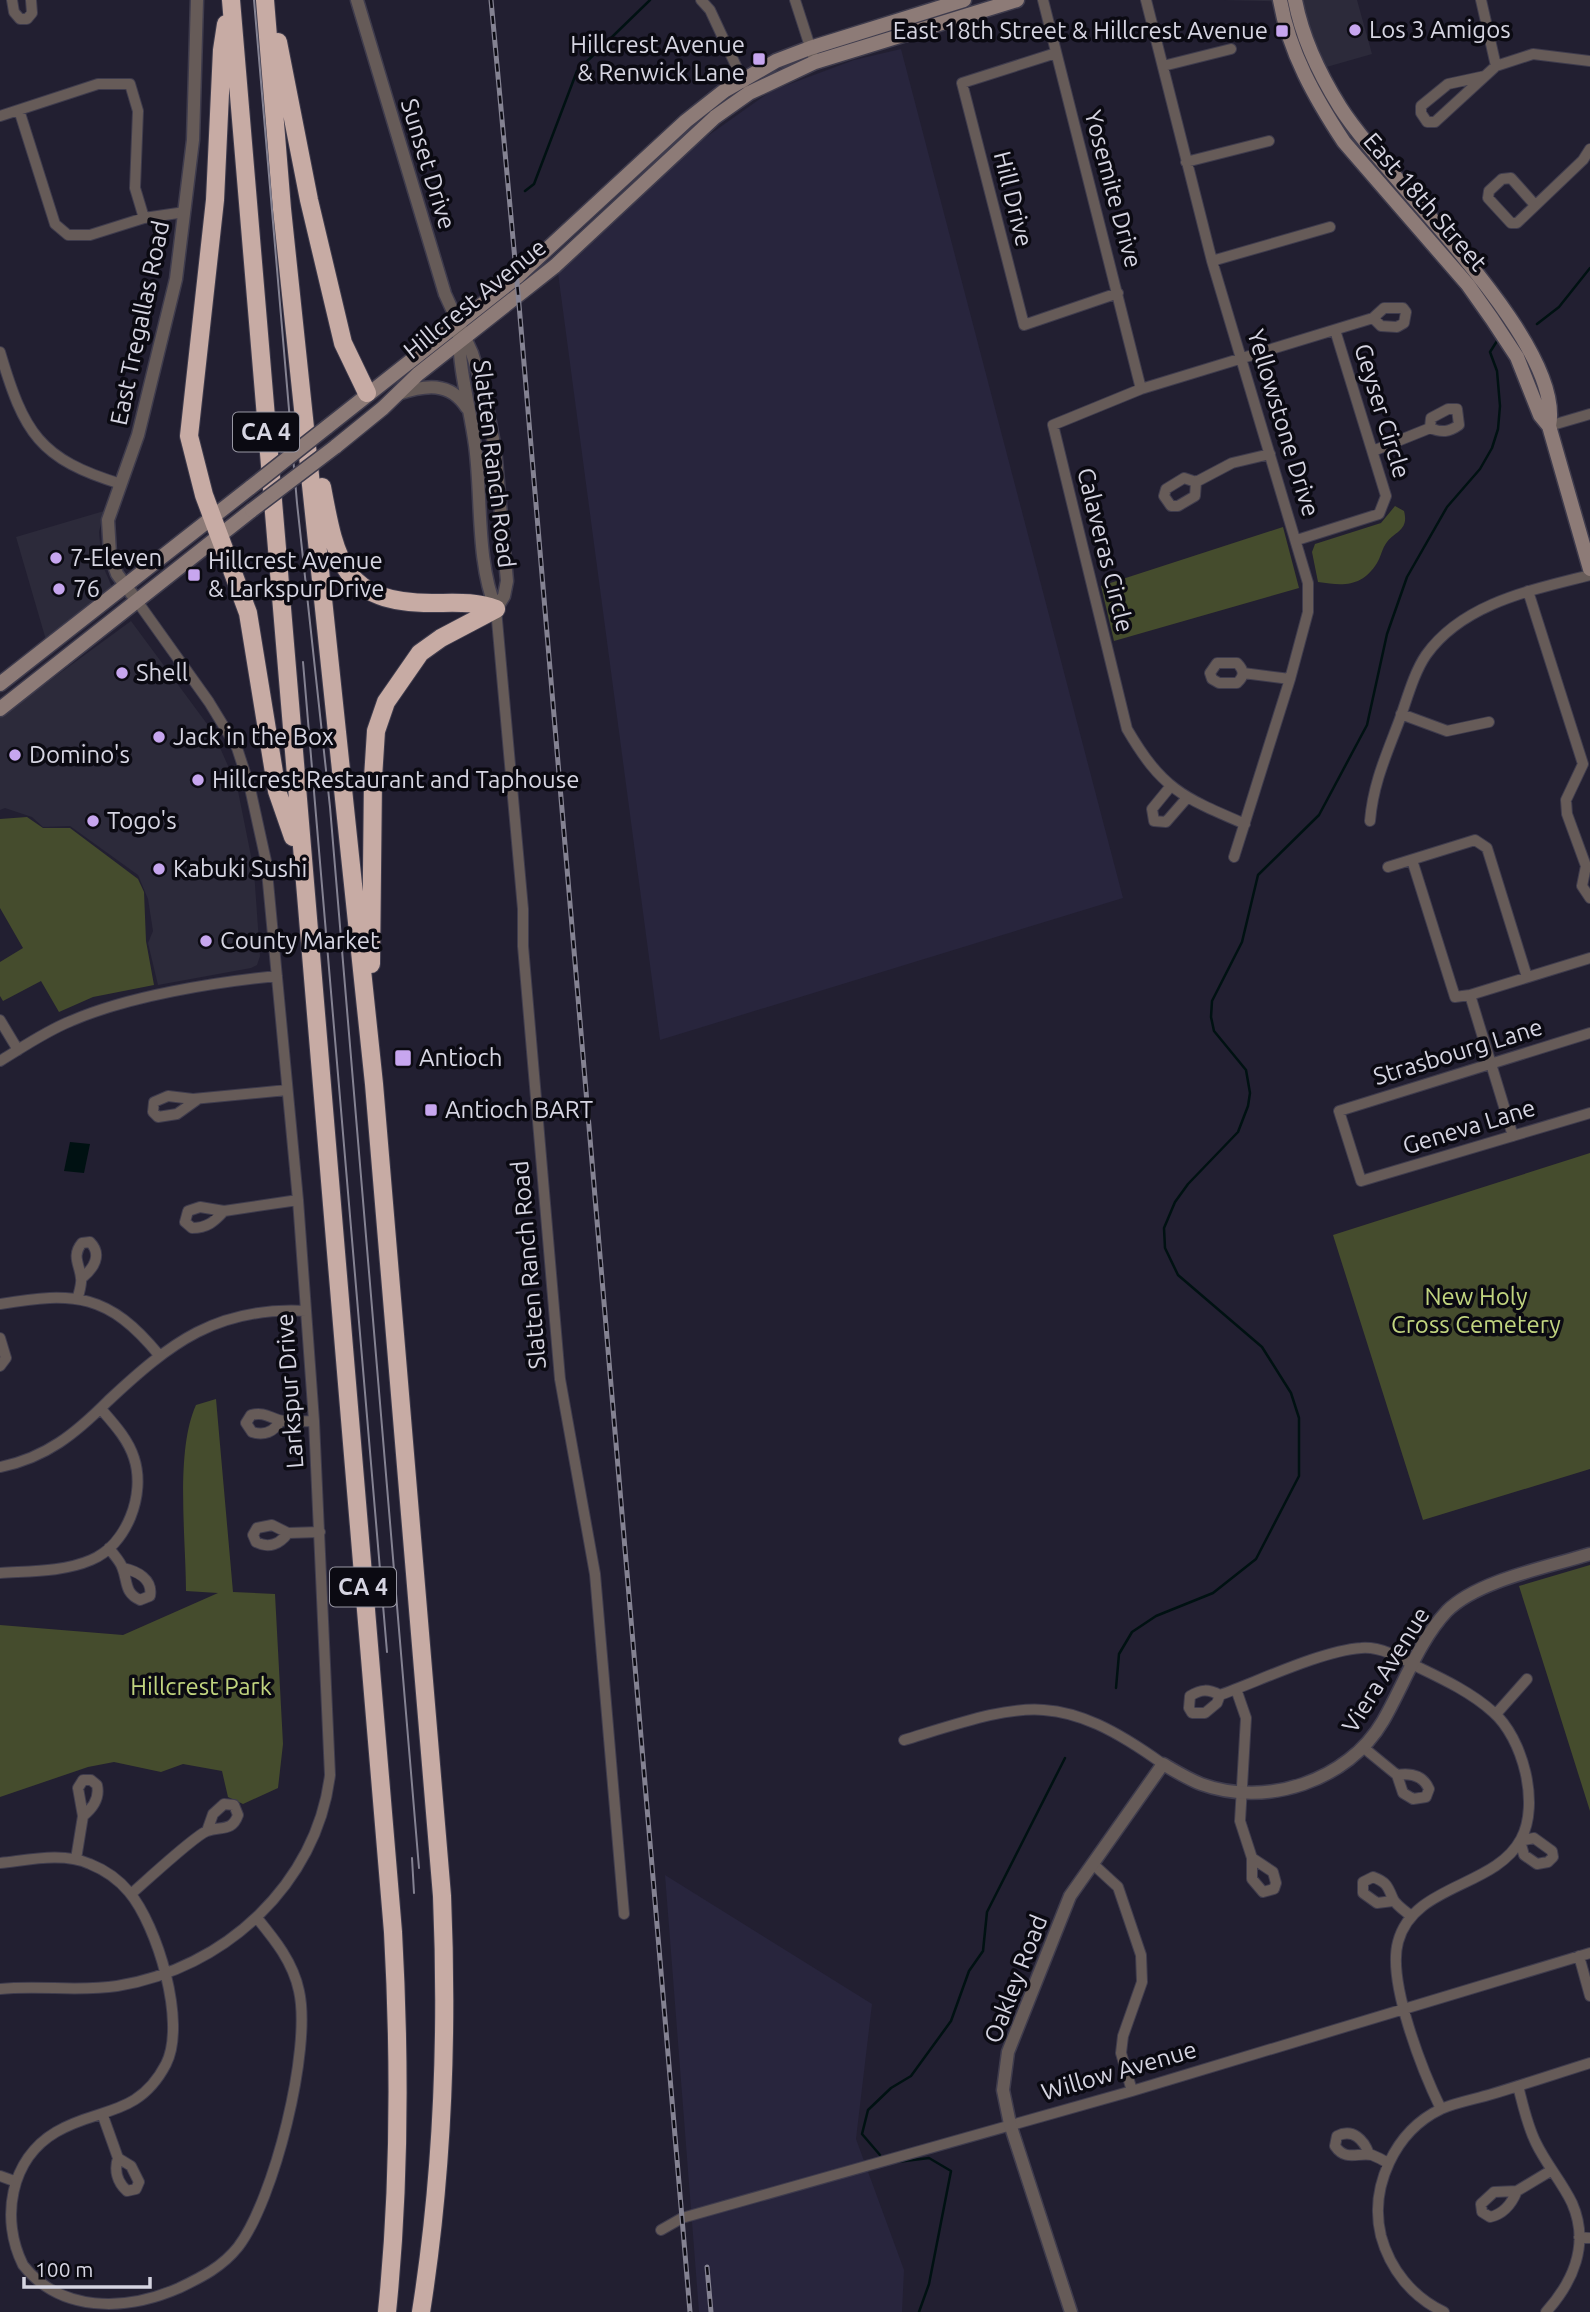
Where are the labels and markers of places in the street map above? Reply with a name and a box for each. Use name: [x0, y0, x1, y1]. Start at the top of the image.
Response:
place label: Los 3 Amigos: [1369, 16, 1511, 43]
place label: East 18th Street & Hillcrest Avenue: [893, 17, 1268, 44]
marker: Los 3 Amigos: [1347, 22, 1363, 38]
marker: East 18th Street & Hillcrest Avenue: [1274, 23, 1290, 39]
place label: Hillcrest Avenue & Renwick Lane: [570, 31, 745, 86]
marker: Hillcrest Avenue & Renwick Lane: [751, 51, 767, 67]
place label: 7-Eleven: [70, 544, 162, 571]
place label: Hillcrest Avenue & Larkspur Drive: [208, 547, 384, 602]
marker: 7-Eleven: [48, 550, 64, 566]
marker: Hillcrest Avenue & Larkspur Drive: [186, 567, 202, 583]
place label: 76: [73, 575, 100, 602]
marker: 76: [51, 581, 67, 597]
place label: Shell: [136, 659, 188, 686]
marker: Shell: [114, 665, 130, 681]
place label: Jack in the Box: [173, 723, 334, 750]
marker: Jack in the Box: [151, 729, 167, 745]
place label: Domino's: [29, 741, 130, 768]
marker: Domino's: [7, 747, 23, 763]
place label: Hillcrest Restaurant and Taphouse: [212, 766, 579, 793]
marker: Hillcrest Restaurant and Taphouse: [190, 772, 206, 788]
place label: Togo's: [107, 807, 177, 834]
marker: Togo's: [85, 813, 101, 829]
place label: Kabuki Sushi: [173, 855, 307, 882]
marker: Kabuki Sushi: [151, 861, 167, 877]
place label: County Market: [220, 927, 380, 954]
marker: County Market: [198, 933, 214, 949]
place label: Antioch: [419, 1044, 502, 1071]
marker: Antioch: [393, 1048, 413, 1068]
place label: Antioch BART: [445, 1096, 593, 1123]
marker: Antioch BART: [423, 1102, 439, 1118]

